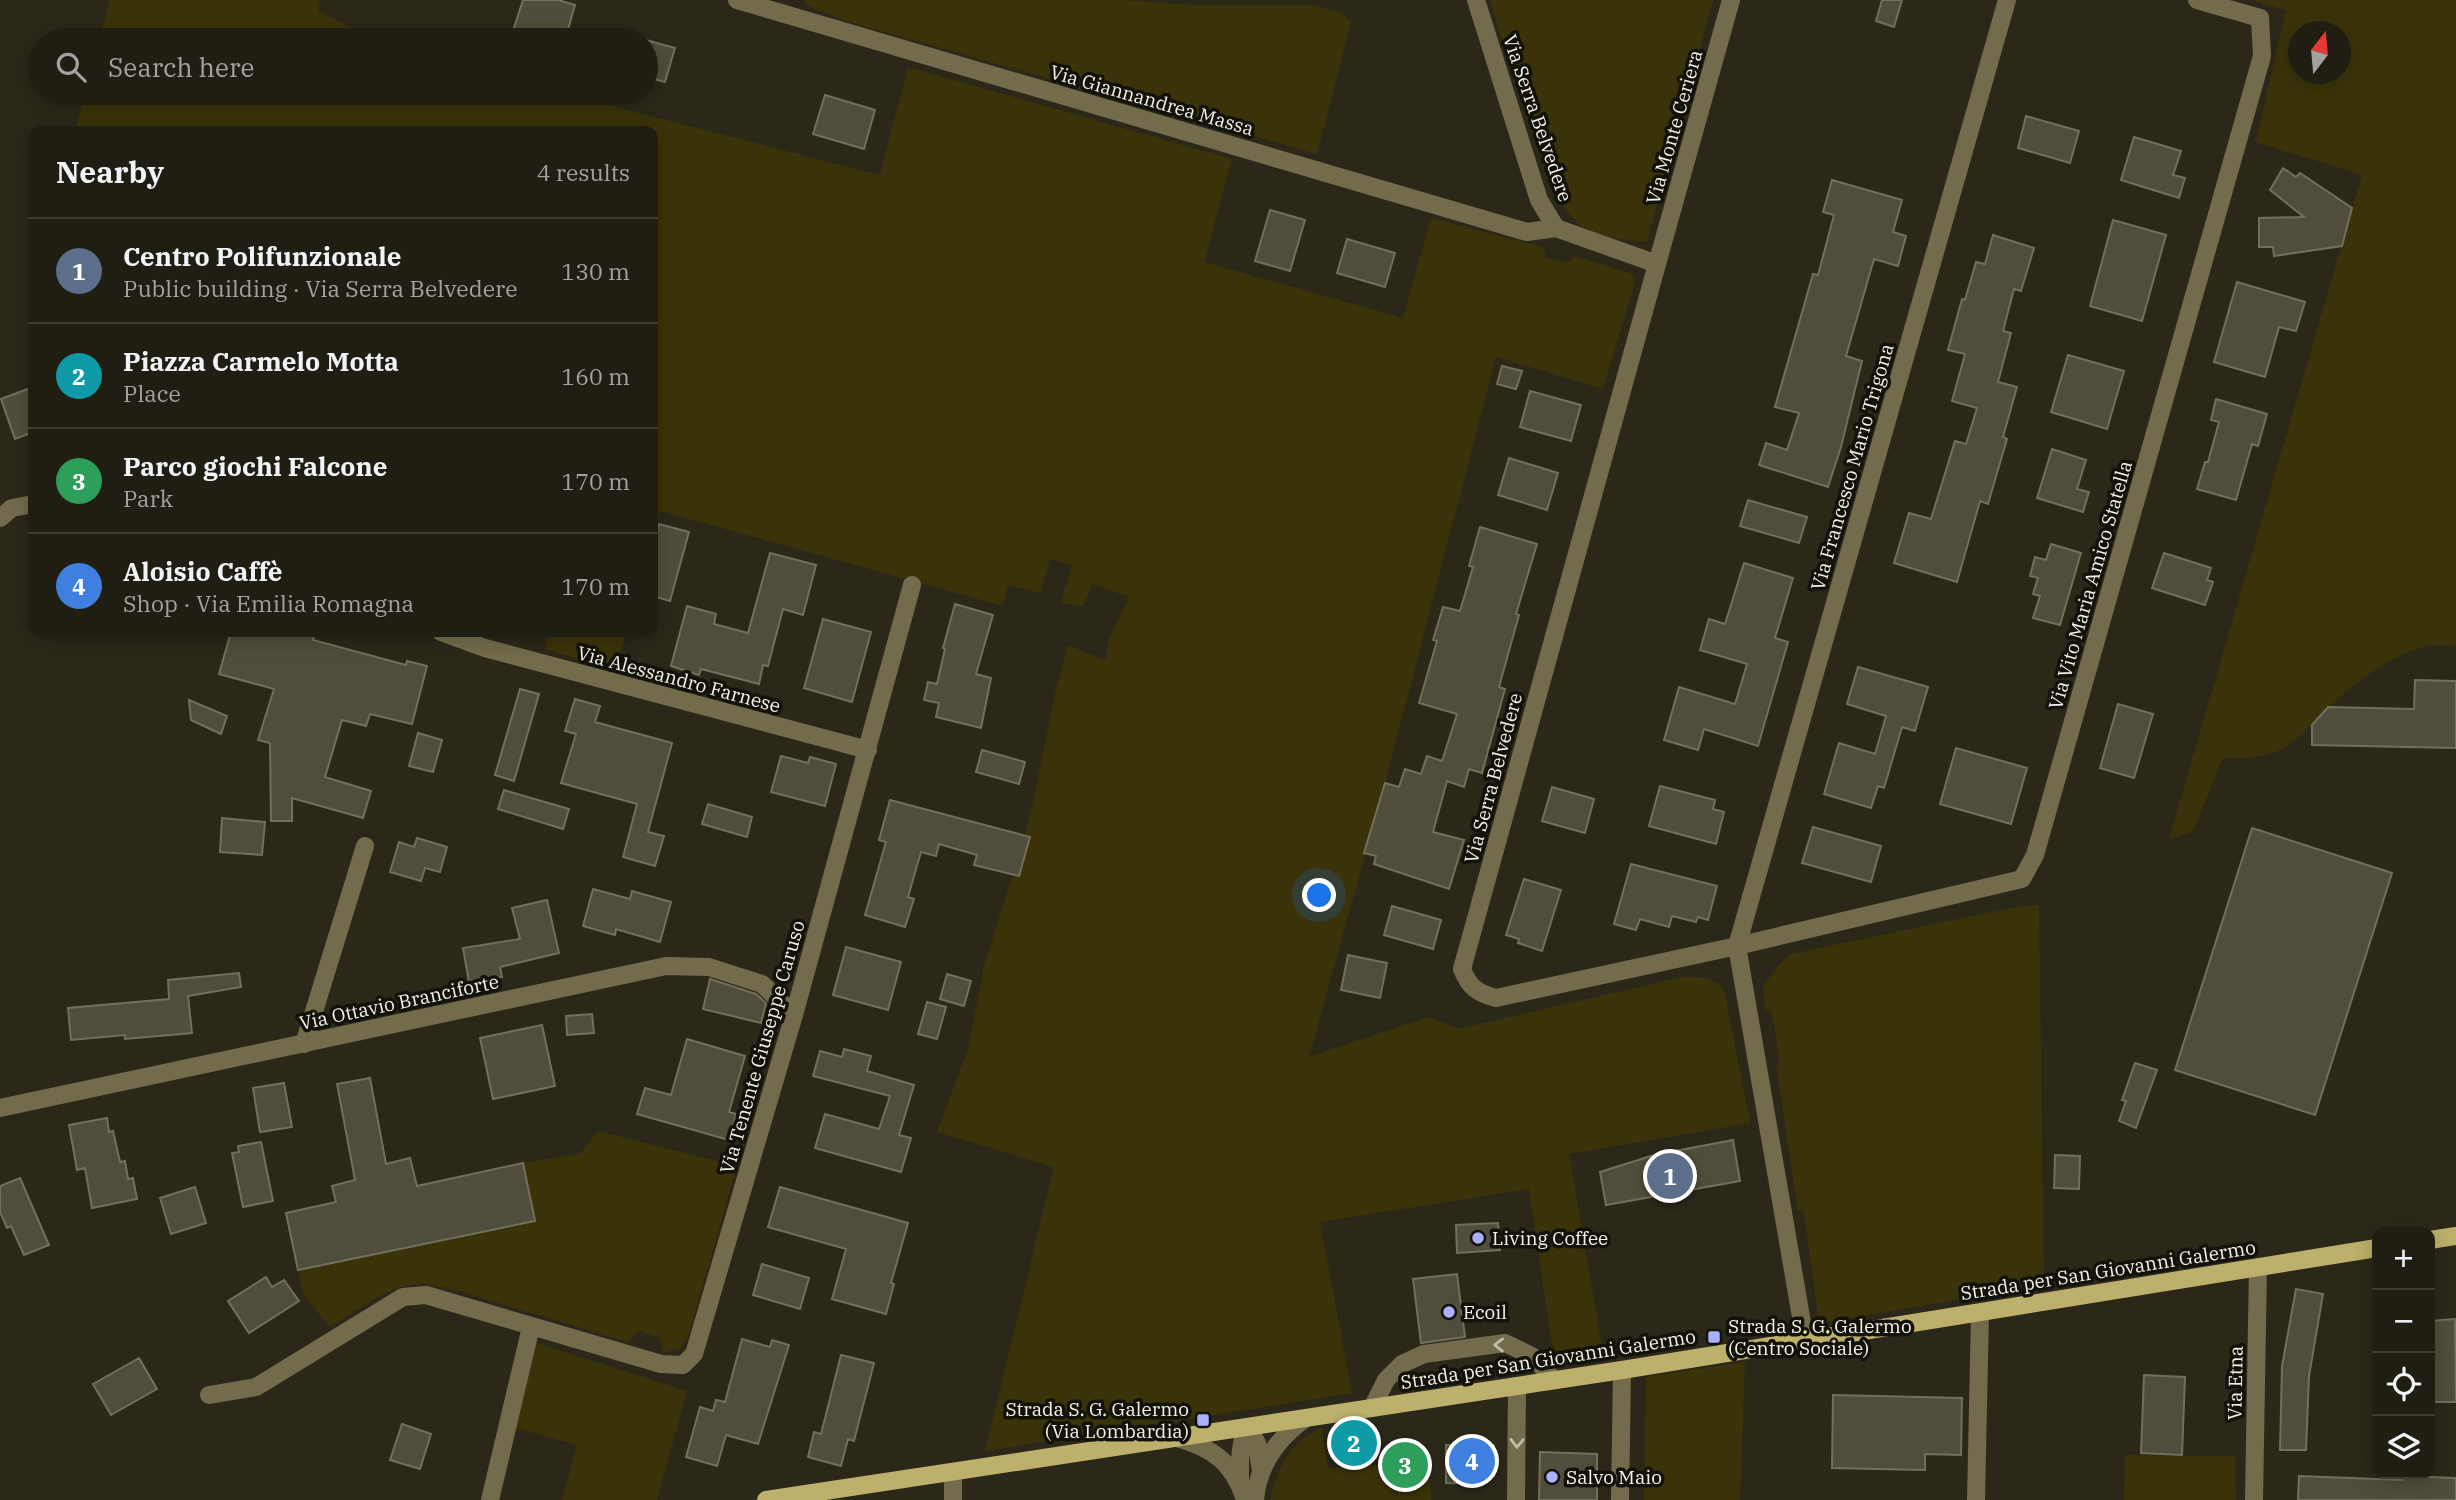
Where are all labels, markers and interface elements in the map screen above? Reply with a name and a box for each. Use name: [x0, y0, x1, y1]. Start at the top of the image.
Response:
north arrow: [2288, 21, 2351, 84]
search box: [28, 28, 658, 105]
street label: Via Serra Belvedere: [1498, 31, 1578, 205]
street label: Via Monte Ceriera: [1640, 47, 1708, 207]
icon: search: [52, 48, 90, 86]
text: Search here: [108, 50, 254, 84]
street label: Via Giannandrea Massa: [1047, 59, 1257, 141]
text: Nearby: [56, 152, 164, 191]
text: 4 results: [537, 157, 630, 187]
text: Centro Polifunzionale: [123, 239, 402, 273]
text: 1: [72, 256, 86, 286]
text: 130 m: [561, 256, 630, 286]
text: Public building · Via Serra Belvedere: [123, 273, 518, 303]
street label: Via Francesco Mario Trigona: [1805, 341, 1899, 593]
text: Piazza Carmelo Motta: [123, 344, 399, 378]
text: 2: [72, 361, 86, 391]
text: 160 m: [561, 361, 630, 391]
text: Place: [123, 378, 181, 408]
text: Parco giochi Falcone: [123, 449, 387, 483]
street label: Via Vito Maria Amico Statella: [2043, 458, 2137, 712]
text: 3: [72, 466, 86, 496]
text: 170 m: [561, 466, 630, 496]
text: Park: [123, 483, 173, 513]
text: Aloisio Caffè: [123, 554, 282, 588]
text: 4: [72, 571, 86, 601]
text: 170 m: [561, 571, 630, 601]
text: Shop · Via Emilia Romagna: [123, 588, 414, 618]
street label: Via Alessandro Farnese: [575, 640, 783, 718]
street label: Via Serra Belvedere: [1459, 690, 1527, 866]
your location: [1302, 878, 1336, 912]
street label: Via Tenente Giuseppe Caruso: [714, 918, 810, 1176]
street label: Via Ottavio Branciforte: [297, 969, 501, 1035]
pin: 1: [1647, 1150, 1693, 1202]
place label: Living Coffee: [1492, 1226, 1608, 1250]
map controls: [2372, 1227, 2435, 1479]
button: +: [2372, 1227, 2435, 1290]
marker: Living Coffee: [1470, 1230, 1486, 1246]
street label: Strada per San Giovanni Galermo: [1959, 1235, 2257, 1305]
button: −: [2372, 1290, 2435, 1353]
place label: Ecoil: [1463, 1300, 1507, 1324]
marker: Ecoil: [1441, 1304, 1457, 1320]
place label: Strada S. G. Galermo (Centro Sociale): [1728, 1314, 1912, 1360]
street label: Strada per San Giovanni Galermo: [1399, 1324, 1697, 1394]
marker: Strada S. G. Galermo (Centro Sociale): [1706, 1329, 1722, 1345]
one-way arrow: [1493, 1337, 1504, 1353]
street label: Via Etna: [2222, 1346, 2248, 1420]
button: locate: [2372, 1353, 2435, 1416]
place label: Strada S. G. Galermo (Via Lombardia): [1005, 1397, 1189, 1443]
marker: Strada S. G. Galermo (Via Lombardia): [1195, 1412, 1211, 1428]
button: layers: [2372, 1416, 2435, 1479]
pin: 2: [1331, 1417, 1377, 1469]
pin: 4: [1449, 1435, 1495, 1487]
one-way arrow: [1509, 1438, 1524, 1449]
pin: 3: [1382, 1439, 1428, 1491]
place label: Salvo Maio: [1566, 1465, 1662, 1489]
marker: Salvo Maio: [1544, 1469, 1560, 1485]

